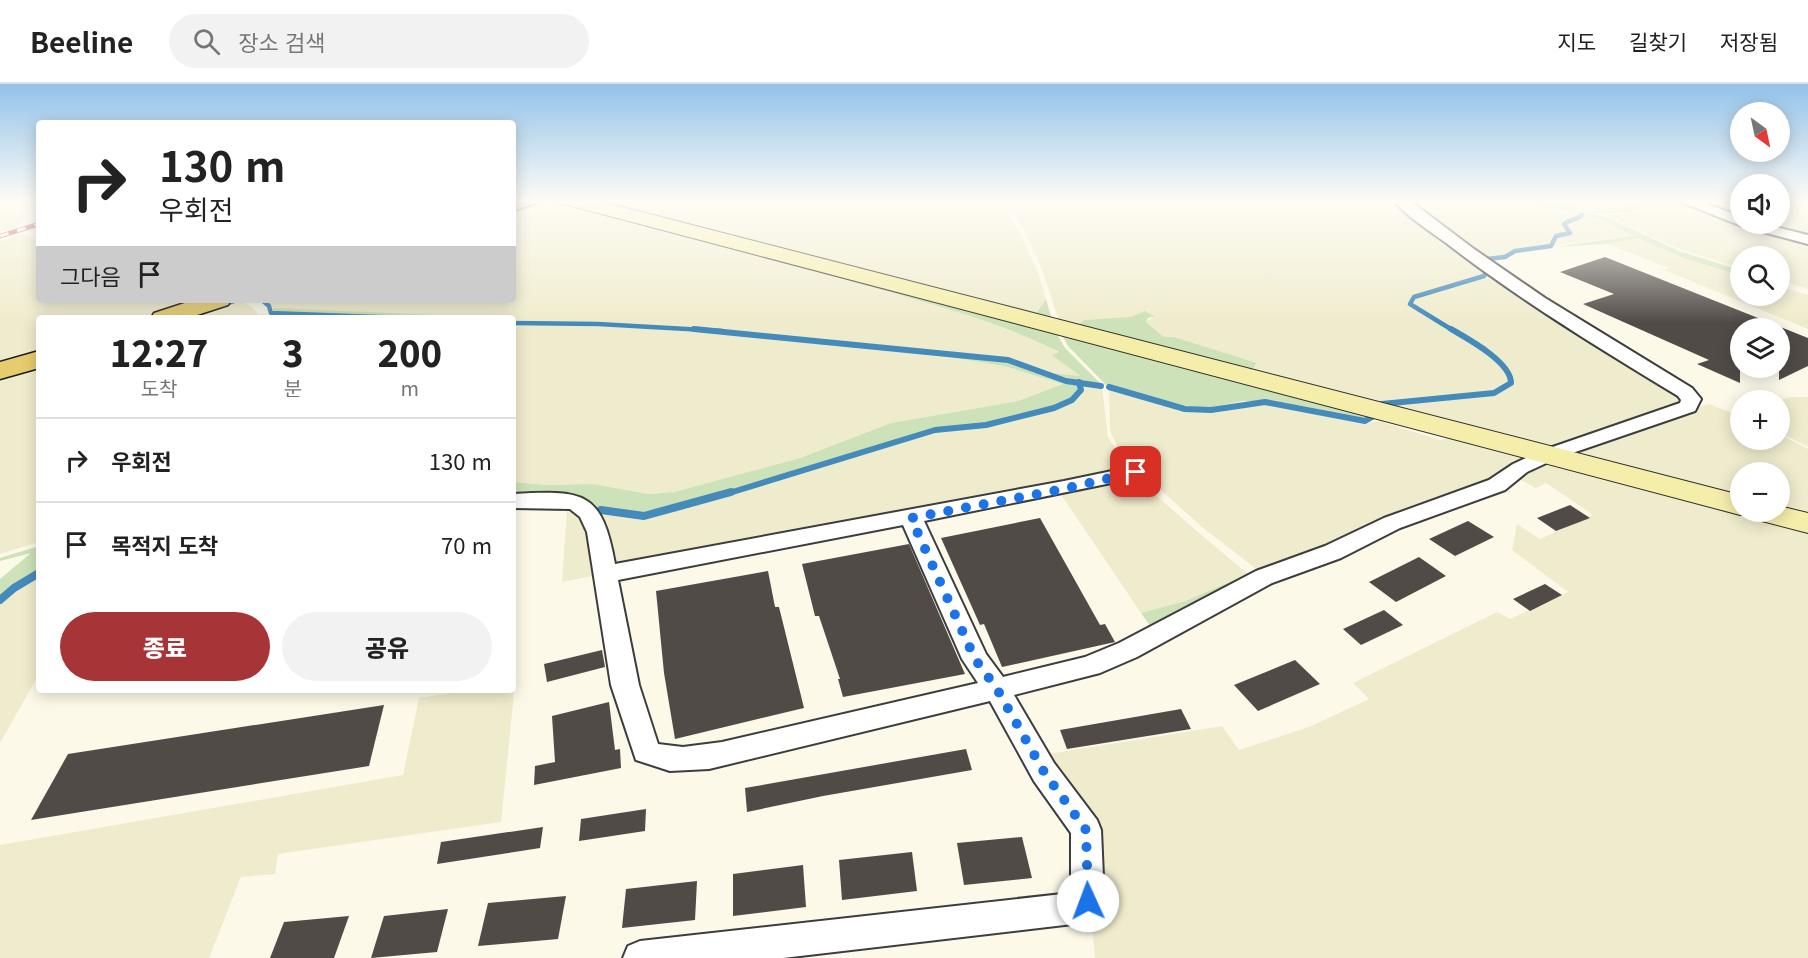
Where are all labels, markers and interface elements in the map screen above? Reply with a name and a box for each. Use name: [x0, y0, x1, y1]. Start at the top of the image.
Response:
search box: [169, 14, 589, 68]
text: Beeline: [30, 21, 133, 61]
icon: search: [190, 25, 223, 58]
text: 장소 검색: [238, 25, 325, 57]
text: 지도: [1557, 26, 1596, 56]
text: 길찾기: [1629, 26, 1687, 56]
text: 저장됨: [1720, 26, 1778, 56]
north arrow: [1730, 102, 1790, 162]
map controls: [1730, 102, 1790, 522]
text: 130 m: [159, 133, 286, 194]
icon: right: [60, 144, 138, 222]
button: sound: [1730, 174, 1790, 234]
text: 우회전: [159, 189, 234, 228]
button: search: [1730, 246, 1790, 306]
icon: arrive: [133, 258, 166, 291]
text: 그다음: [60, 259, 121, 291]
button: layers: [1730, 318, 1790, 378]
text: 12:27: [110, 325, 208, 377]
text: 3: [282, 325, 304, 377]
text: 200: [377, 325, 442, 377]
text: 도착: [141, 373, 177, 402]
text: 분: [284, 373, 302, 402]
text: m: [401, 373, 419, 402]
button: +: [1730, 390, 1790, 450]
icon: right: [60, 444, 93, 477]
text: 우회전: [111, 444, 172, 476]
text: 130 m: [429, 444, 492, 476]
pin: [1110, 446, 1161, 497]
icon: arrive: [1119, 455, 1152, 488]
button: −: [1730, 462, 1790, 522]
icon: arrive: [60, 528, 93, 561]
text: 목적지 도착: [111, 528, 218, 560]
text: 70 m: [441, 528, 492, 560]
button: 종료: [60, 612, 270, 681]
button: 공유: [282, 612, 492, 681]
position arrow: [1056, 869, 1120, 933]

